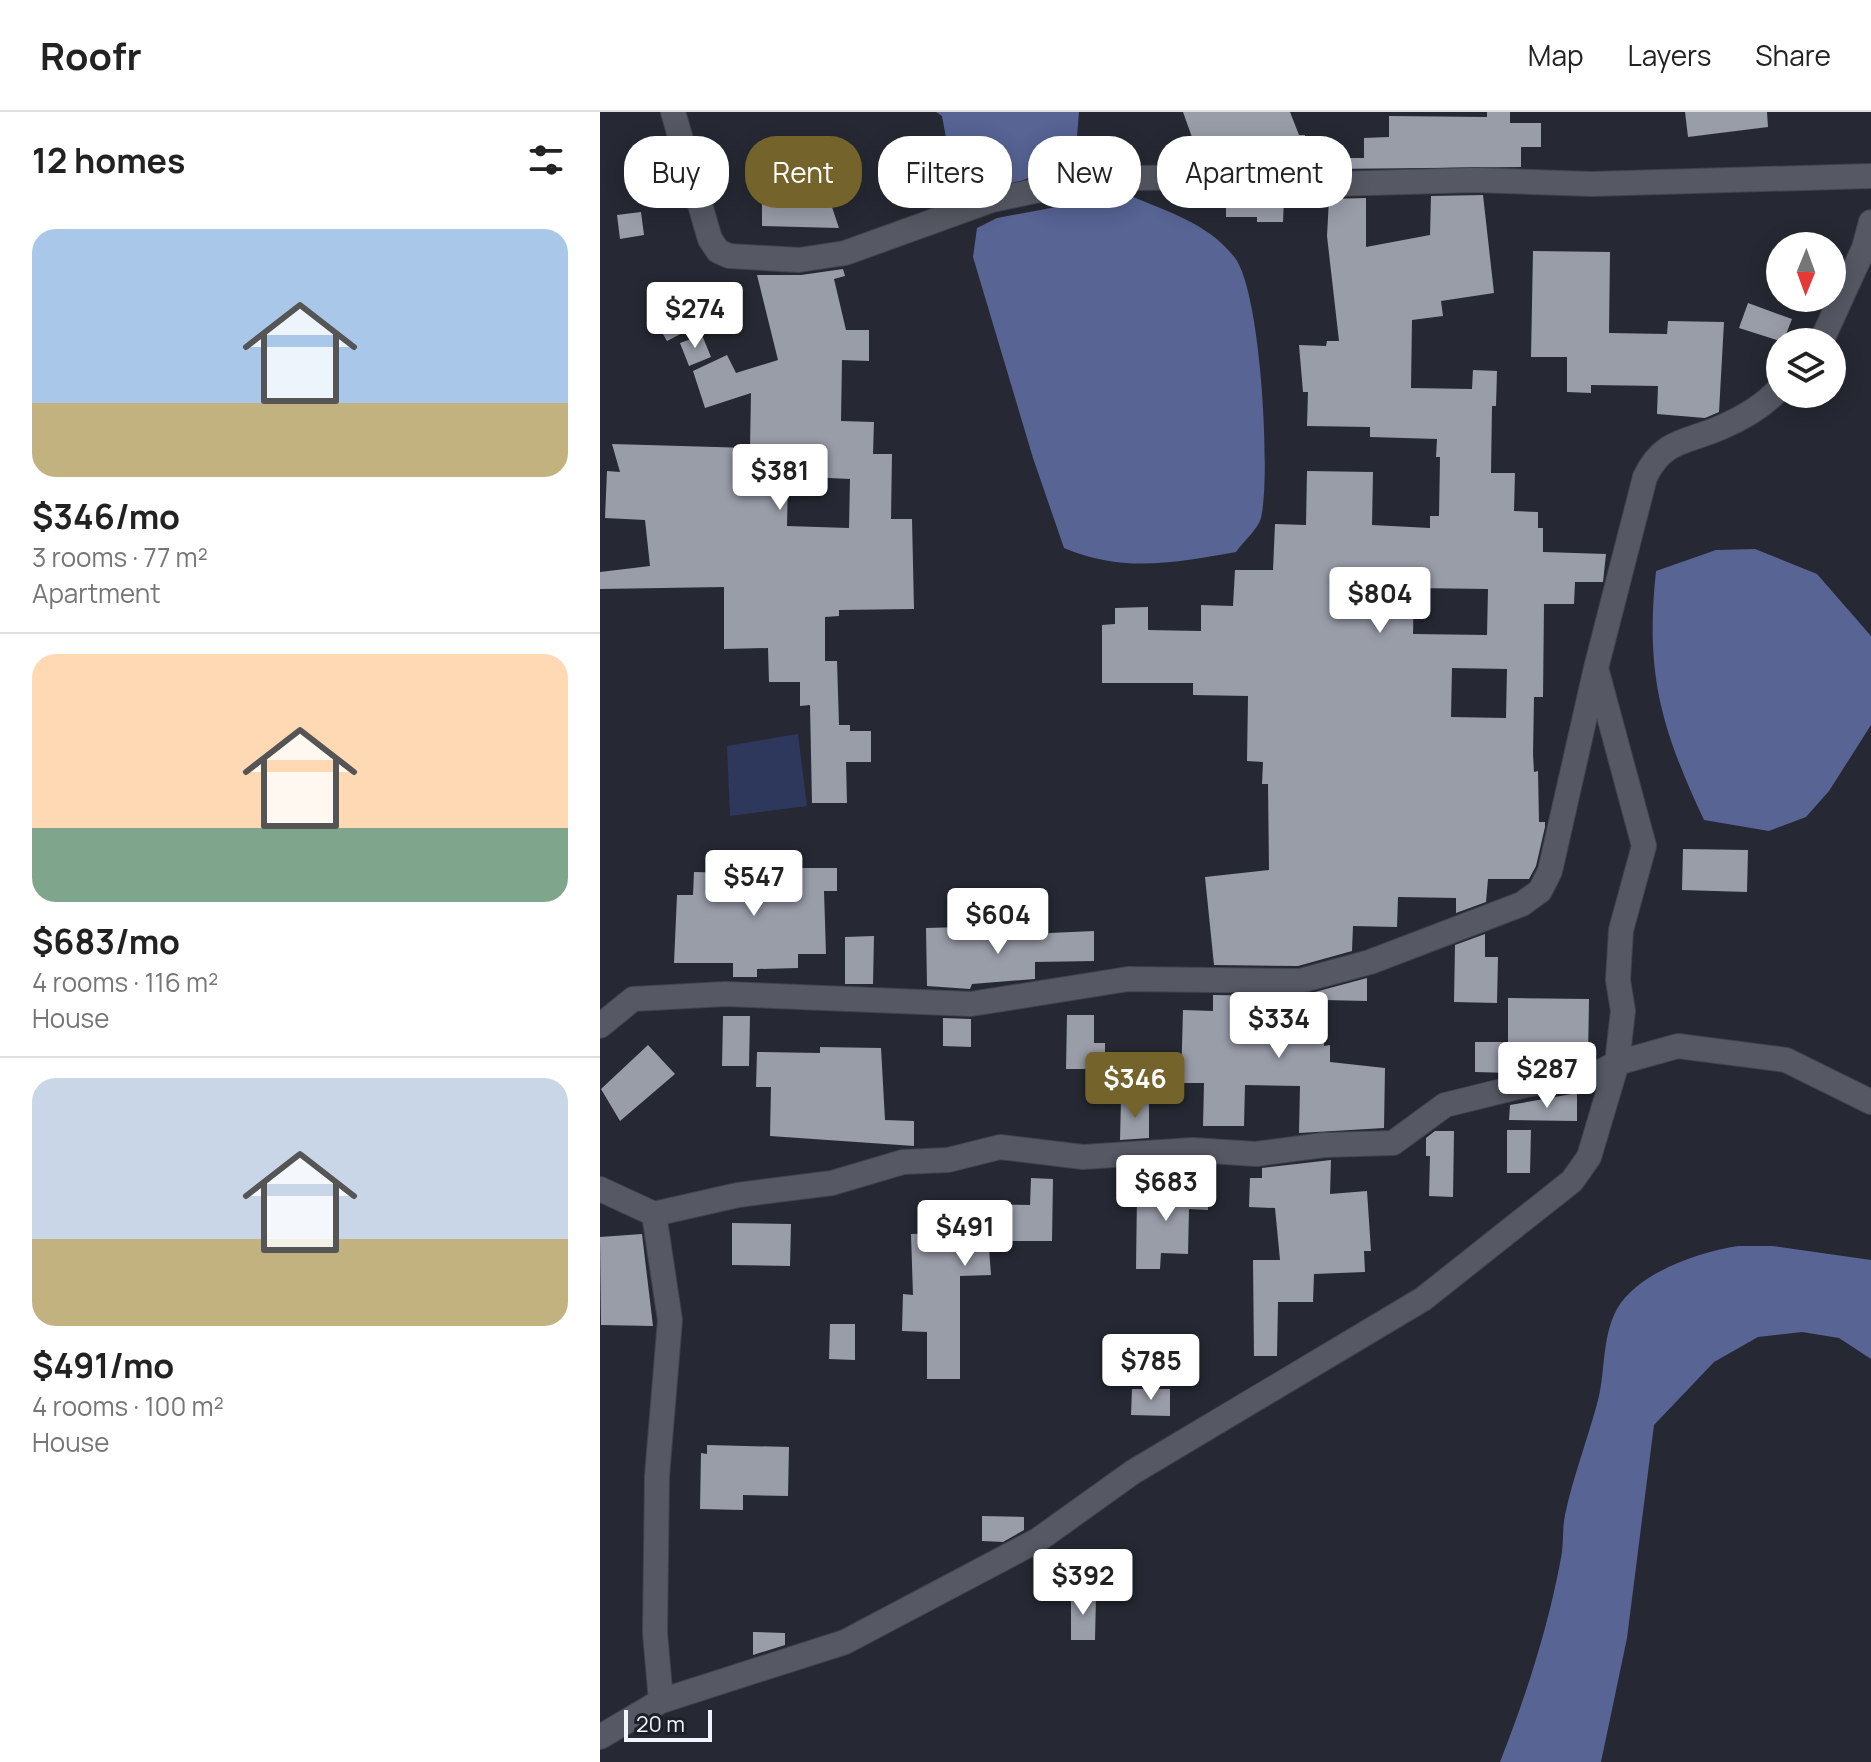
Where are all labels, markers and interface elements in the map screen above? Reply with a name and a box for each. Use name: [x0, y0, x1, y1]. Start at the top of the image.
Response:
text: Roofr: [40, 29, 142, 81]
text: Map: [1528, 36, 1584, 74]
text: Layers: [1628, 36, 1711, 74]
text: Share: [1755, 36, 1831, 74]
chip: Buy: [624, 136, 729, 208]
chip: Rent: [745, 136, 862, 208]
chip: Filters: [878, 136, 1012, 208]
chip: New: [1028, 136, 1141, 208]
chip: Apartment: [1157, 136, 1352, 208]
text: 12 homes: [32, 137, 185, 183]
icon: filters: [524, 138, 568, 182]
north arrow: [1766, 232, 1846, 312]
map controls: [1766, 232, 1846, 408]
icon: home: [228, 281, 372, 425]
pin: $274: [648, 282, 742, 350]
text: $274: [665, 290, 725, 326]
button: layers: [1766, 328, 1846, 408]
pin: $381: [733, 444, 827, 512]
text: $381: [751, 452, 809, 488]
text: $346/mo: [32, 493, 180, 539]
text: 3 rooms · 77 m²: [32, 539, 208, 575]
pin: $804: [1333, 567, 1427, 635]
text: Apartment: [32, 575, 161, 611]
text: $804: [1347, 575, 1413, 611]
icon: home: [228, 706, 372, 850]
pin: $547: [707, 850, 801, 918]
text: $547: [723, 858, 785, 894]
pin: $604: [951, 888, 1045, 956]
text: $604: [965, 896, 1031, 932]
text: $683/mo: [32, 918, 180, 964]
text: 4 rooms · 116 m²: [32, 964, 218, 1000]
pin: $334: [1232, 992, 1326, 1060]
text: House: [32, 1000, 109, 1036]
text: $334: [1248, 1000, 1310, 1036]
pin: $287: [1500, 1042, 1594, 1110]
text: $287: [1516, 1050, 1578, 1086]
pin: $346: [1088, 1052, 1182, 1120]
text: $346: [1103, 1060, 1167, 1096]
icon: home: [228, 1130, 372, 1274]
pin: $683: [1119, 1155, 1213, 1223]
text: $683: [1134, 1163, 1198, 1199]
pin: $491: [918, 1200, 1012, 1268]
text: $491: [935, 1208, 995, 1244]
pin: $785: [1104, 1334, 1198, 1402]
text: $491/mo: [32, 1342, 174, 1388]
text: $785: [1120, 1342, 1182, 1378]
text: 4 rooms · 100 m²: [32, 1388, 224, 1424]
text: House: [32, 1424, 109, 1460]
pin: $392: [1036, 1549, 1130, 1617]
text: $392: [1051, 1557, 1115, 1593]
scale bar: [624, 1706, 712, 1742]
text: 20 m: [636, 1709, 685, 1739]

